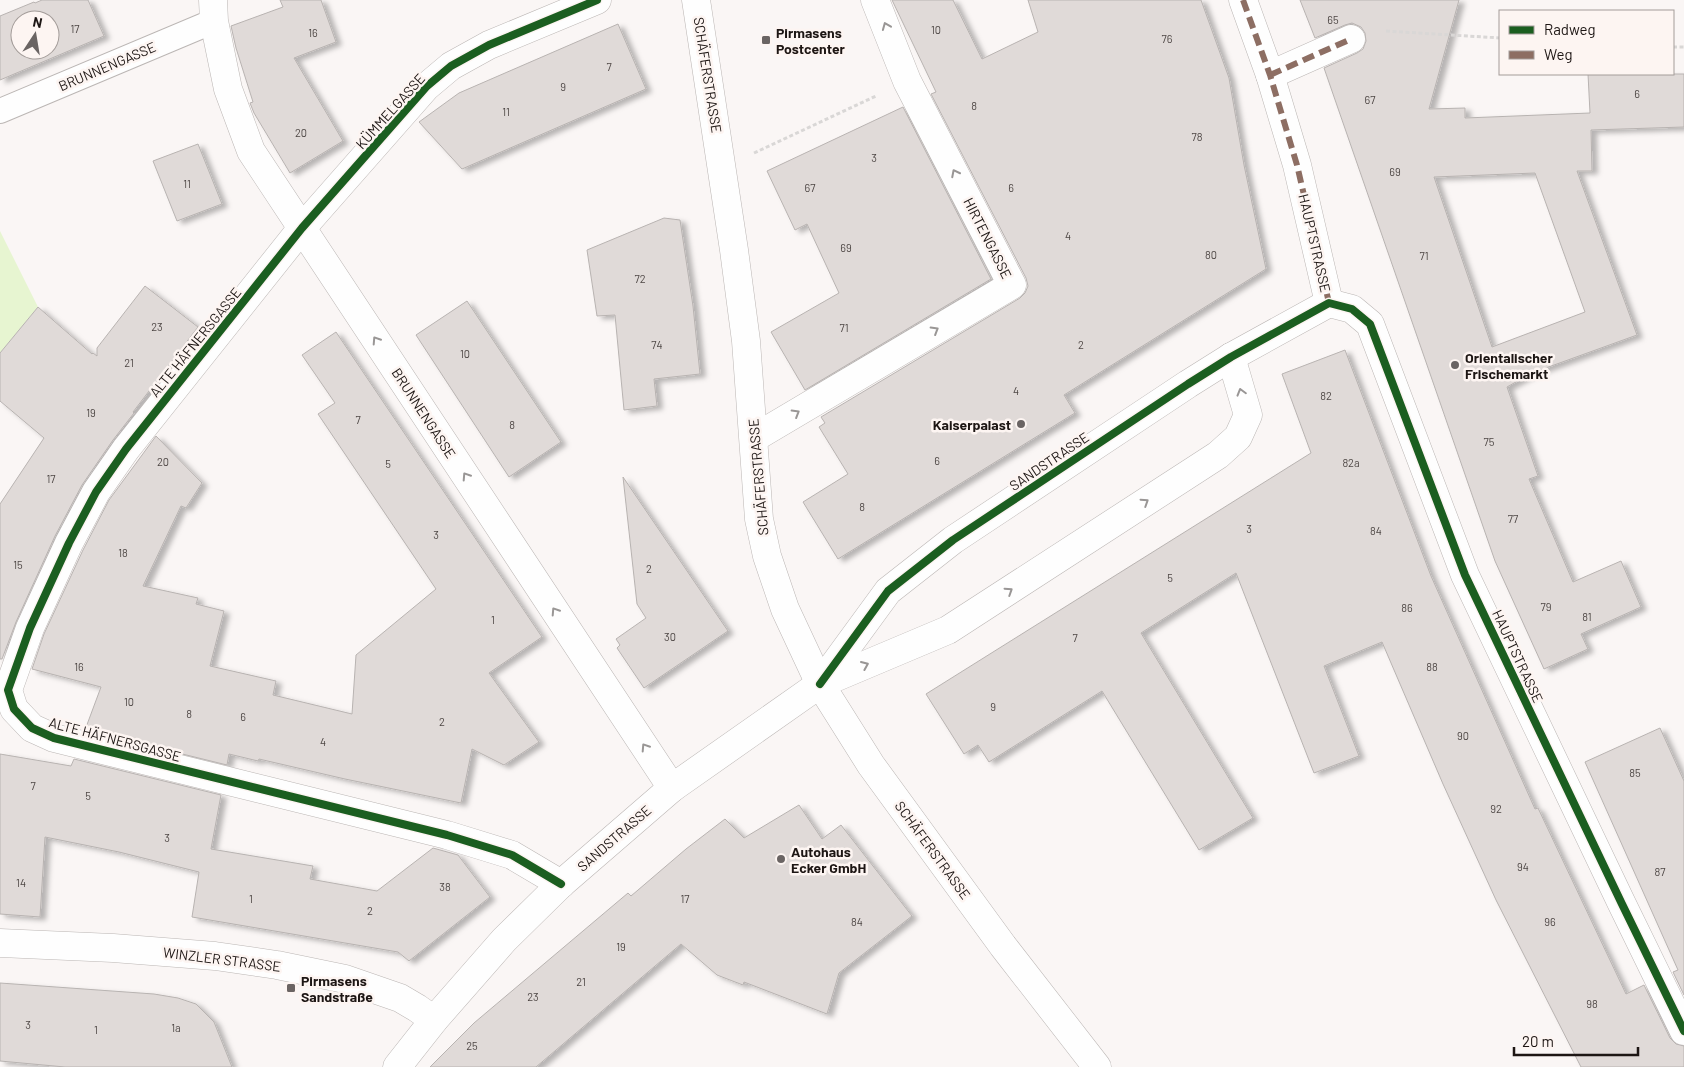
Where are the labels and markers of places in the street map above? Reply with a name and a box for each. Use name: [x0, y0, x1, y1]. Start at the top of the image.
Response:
place label: Pirmasens Postcenter: [776, 24, 846, 57]
marker: Pirmasens Postcenter: [760, 34, 772, 46]
place label: Orientalischer Frischemarkt: [1465, 349, 1553, 382]
marker: Orientalischer Frischemarkt: [1449, 359, 1461, 371]
place label: Kaiserpalast: [933, 416, 1011, 433]
marker: Kaiserpalast: [1015, 418, 1027, 430]
place label: Autohaus Ecker GmbH: [791, 843, 866, 876]
marker: Autohaus Ecker GmbH: [775, 853, 787, 865]
place label: Pirmasens Sandstraße: [301, 972, 373, 1005]
marker: Pirmasens Sandstraße: [285, 982, 297, 994]

